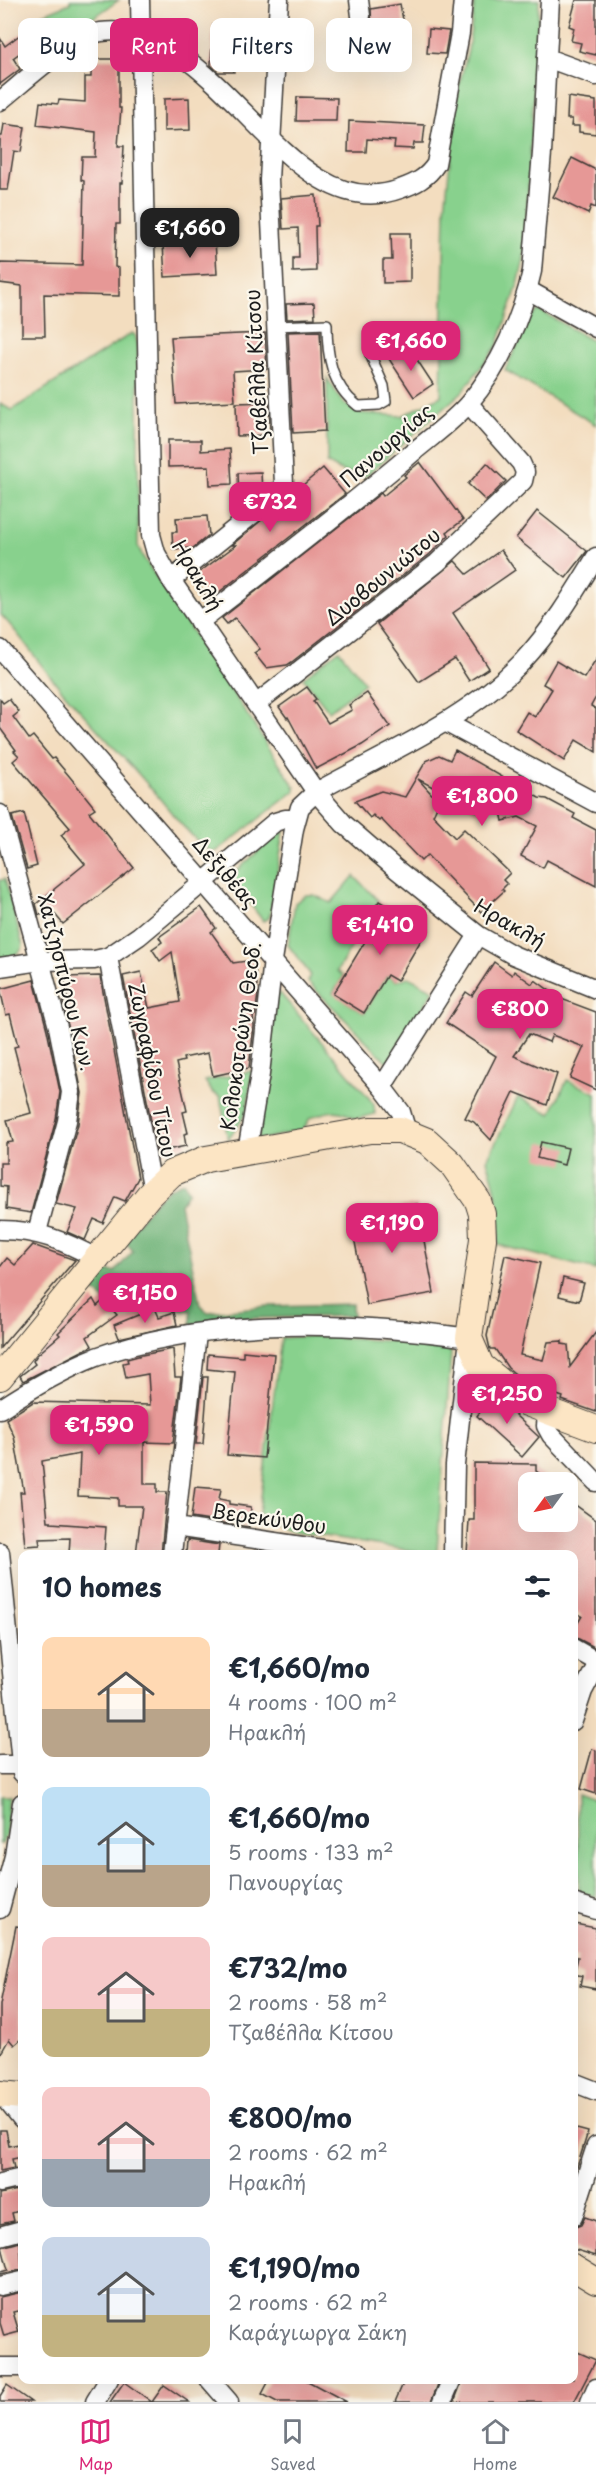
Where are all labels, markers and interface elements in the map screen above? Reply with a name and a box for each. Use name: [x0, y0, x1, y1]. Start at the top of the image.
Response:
chip: Buy: [18, 18, 98, 72]
chip: Rent: [110, 18, 198, 72]
chip: Filters: [210, 18, 314, 72]
chip: New: [326, 18, 412, 72]
pin: €1,660: [141, 208, 239, 259]
text: €1,660: [154, 212, 226, 242]
street label: Τζαβέλλα Κίτσου: [237, 288, 275, 456]
pin: €1,660: [362, 321, 460, 372]
text: €1,660: [375, 325, 447, 355]
street label: Πανουργίας: [333, 396, 439, 494]
pin: €732: [234, 482, 306, 533]
text: €732: [243, 486, 297, 516]
street label: Δυοβουνιώτου: [318, 520, 446, 632]
street label: Ηρακλή: [165, 534, 231, 616]
pin: €1,800: [433, 776, 531, 827]
text: €1,800: [446, 780, 518, 810]
street label: Δεξιθέας: [186, 829, 266, 915]
street label: Χατζησπύρου Κων.: [30, 890, 104, 1074]
street label: Ηρακλή: [469, 890, 551, 956]
pin: €1,410: [331, 905, 429, 956]
text: €1,410: [346, 909, 414, 939]
street label: Κολοκοτρώνη Θεοδ.: [212, 940, 268, 1132]
street label: Ζωγραφίδου Τίτου: [121, 980, 185, 1160]
pin: €800: [484, 989, 556, 1040]
text: €800: [491, 993, 549, 1023]
pin: €1,190: [343, 1203, 441, 1254]
text: €1,190: [360, 1207, 424, 1237]
pin: €1,150: [96, 1273, 194, 1324]
text: €1,150: [113, 1277, 177, 1307]
pin: €1,250: [458, 1374, 556, 1425]
text: €1,250: [471, 1378, 543, 1408]
pin: €1,590: [50, 1405, 148, 1456]
text: €1,590: [64, 1409, 134, 1439]
north arrow: [518, 1472, 578, 1532]
map controls: [518, 1472, 578, 1532]
street label: Βερεκύνθου: [210, 1495, 328, 1541]
text: 10 homes: [42, 1567, 162, 1606]
icon: filters: [521, 1570, 554, 1603]
text: €1,660/mo: [228, 1648, 370, 1687]
icon: home: [90, 1661, 162, 1733]
text: 4 rooms · 100 m²: [228, 1687, 397, 1717]
text: Ηρακλή: [228, 1717, 306, 1747]
text: €1,660/mo: [228, 1798, 370, 1837]
icon: home: [90, 1811, 162, 1883]
text: 5 rooms · 133 m²: [228, 1837, 394, 1867]
text: Πανουργίας: [228, 1867, 343, 1897]
text: €732/mo: [228, 1948, 347, 1987]
icon: home: [90, 1961, 162, 2033]
text: 2 rooms · 58 m²: [228, 1987, 387, 2017]
text: Τζαβέλλα Κίτσου: [228, 2017, 394, 2047]
text: €800/mo: [228, 2098, 352, 2137]
icon: home: [90, 2111, 162, 2183]
text: 2 rooms · 62 m²: [228, 2137, 388, 2167]
text: Ηρακλή: [228, 2167, 306, 2197]
text: €1,190/mo: [228, 2248, 360, 2287]
icon: home: [90, 2261, 162, 2333]
text: 2 rooms · 62 m²: [228, 2287, 388, 2317]
text: Καράγιωργα Σάκη: [228, 2317, 407, 2347]
tab: Map: [79, 2415, 113, 2475]
tab: Saved: [270, 2415, 316, 2475]
tab: Home: [473, 2415, 517, 2475]

